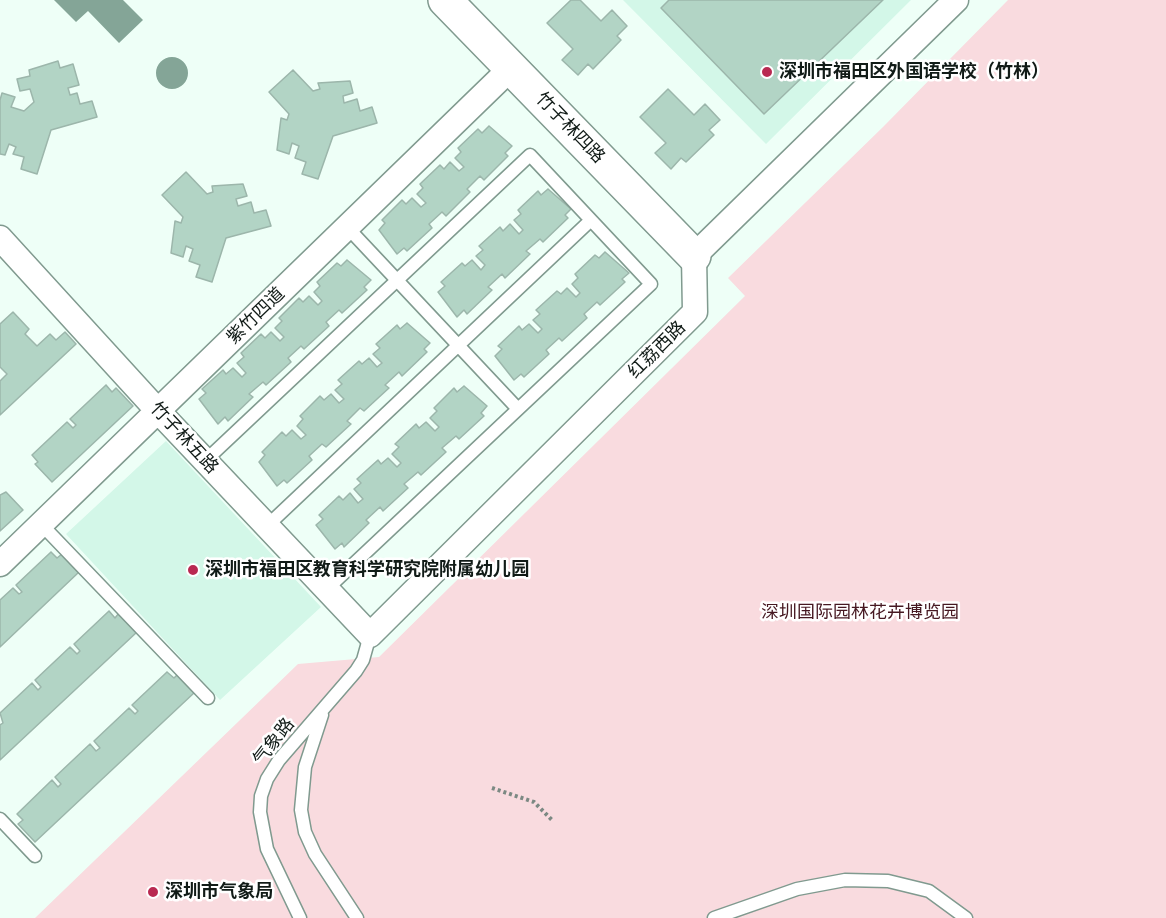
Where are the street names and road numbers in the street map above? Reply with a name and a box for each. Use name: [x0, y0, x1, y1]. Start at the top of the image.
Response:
street label: 竹子林四路: [531, 88, 609, 168]
street label: 紫竹四道: [223, 283, 289, 349]
street label: 红荔西路: [624, 317, 690, 383]
street label: 竹子林五路: [145, 398, 223, 478]
street label: 气象路: [249, 714, 299, 770]

